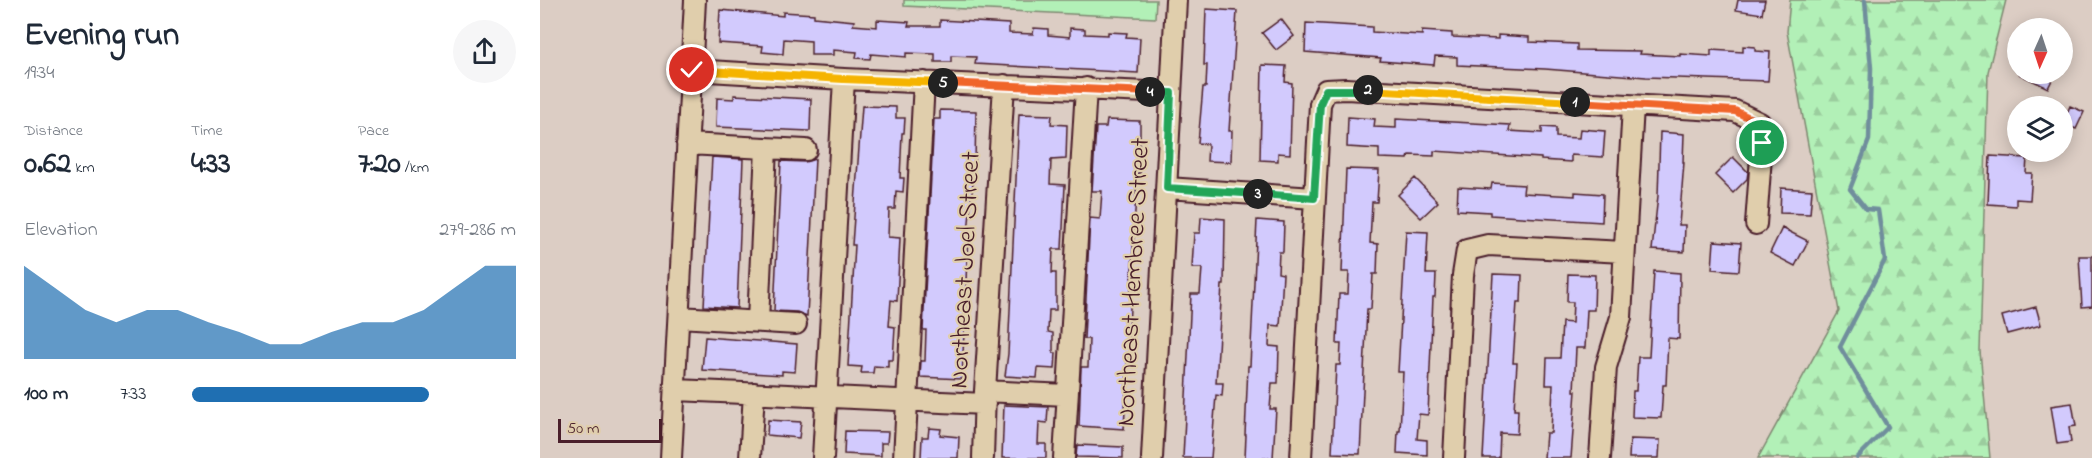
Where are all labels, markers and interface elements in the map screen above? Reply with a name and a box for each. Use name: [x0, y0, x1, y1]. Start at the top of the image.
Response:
text: Evening run: [24, 12, 179, 60]
north arrow: [2007, 18, 2073, 84]
map controls: [2007, 18, 2073, 162]
button: share: [453, 20, 516, 83]
pin: [666, 44, 717, 95]
icon: check: [675, 53, 708, 86]
text: 19:34: [24, 59, 55, 88]
pin: 5: [928, 68, 958, 98]
text: 5: [938, 71, 948, 95]
pin: 2: [1353, 75, 1383, 105]
pin: 4: [1135, 77, 1165, 107]
text: 2: [1364, 78, 1372, 102]
text: 4: [1147, 80, 1153, 104]
pin: 1: [1560, 87, 1590, 117]
text: 1: [1572, 90, 1578, 114]
button: layers: [2007, 96, 2073, 162]
pin: [1736, 117, 1787, 168]
text: Distance: [24, 119, 83, 143]
text: Time: [191, 119, 223, 143]
text: Pace: [358, 119, 389, 143]
icon: arrive: [1745, 126, 1778, 159]
street label: Northeast Hembree Street: [1107, 137, 1161, 427]
text: 0.62: [24, 143, 71, 187]
text: 4:33: [191, 143, 231, 187]
text: 7:20: [358, 143, 401, 187]
street label: Northeast Joel Street: [940, 150, 992, 390]
text: km: [71, 156, 95, 180]
text: /km: [401, 156, 429, 180]
pin: 3: [1243, 179, 1273, 209]
text: 3: [1255, 182, 1261, 206]
text: Elevation: [24, 216, 98, 245]
text: 279–286 m: [439, 216, 516, 245]
text: 100 m: [24, 380, 68, 409]
text: 7:33: [120, 380, 146, 409]
scale bar: [558, 416, 662, 444]
text: 50 m: [567, 417, 599, 441]

